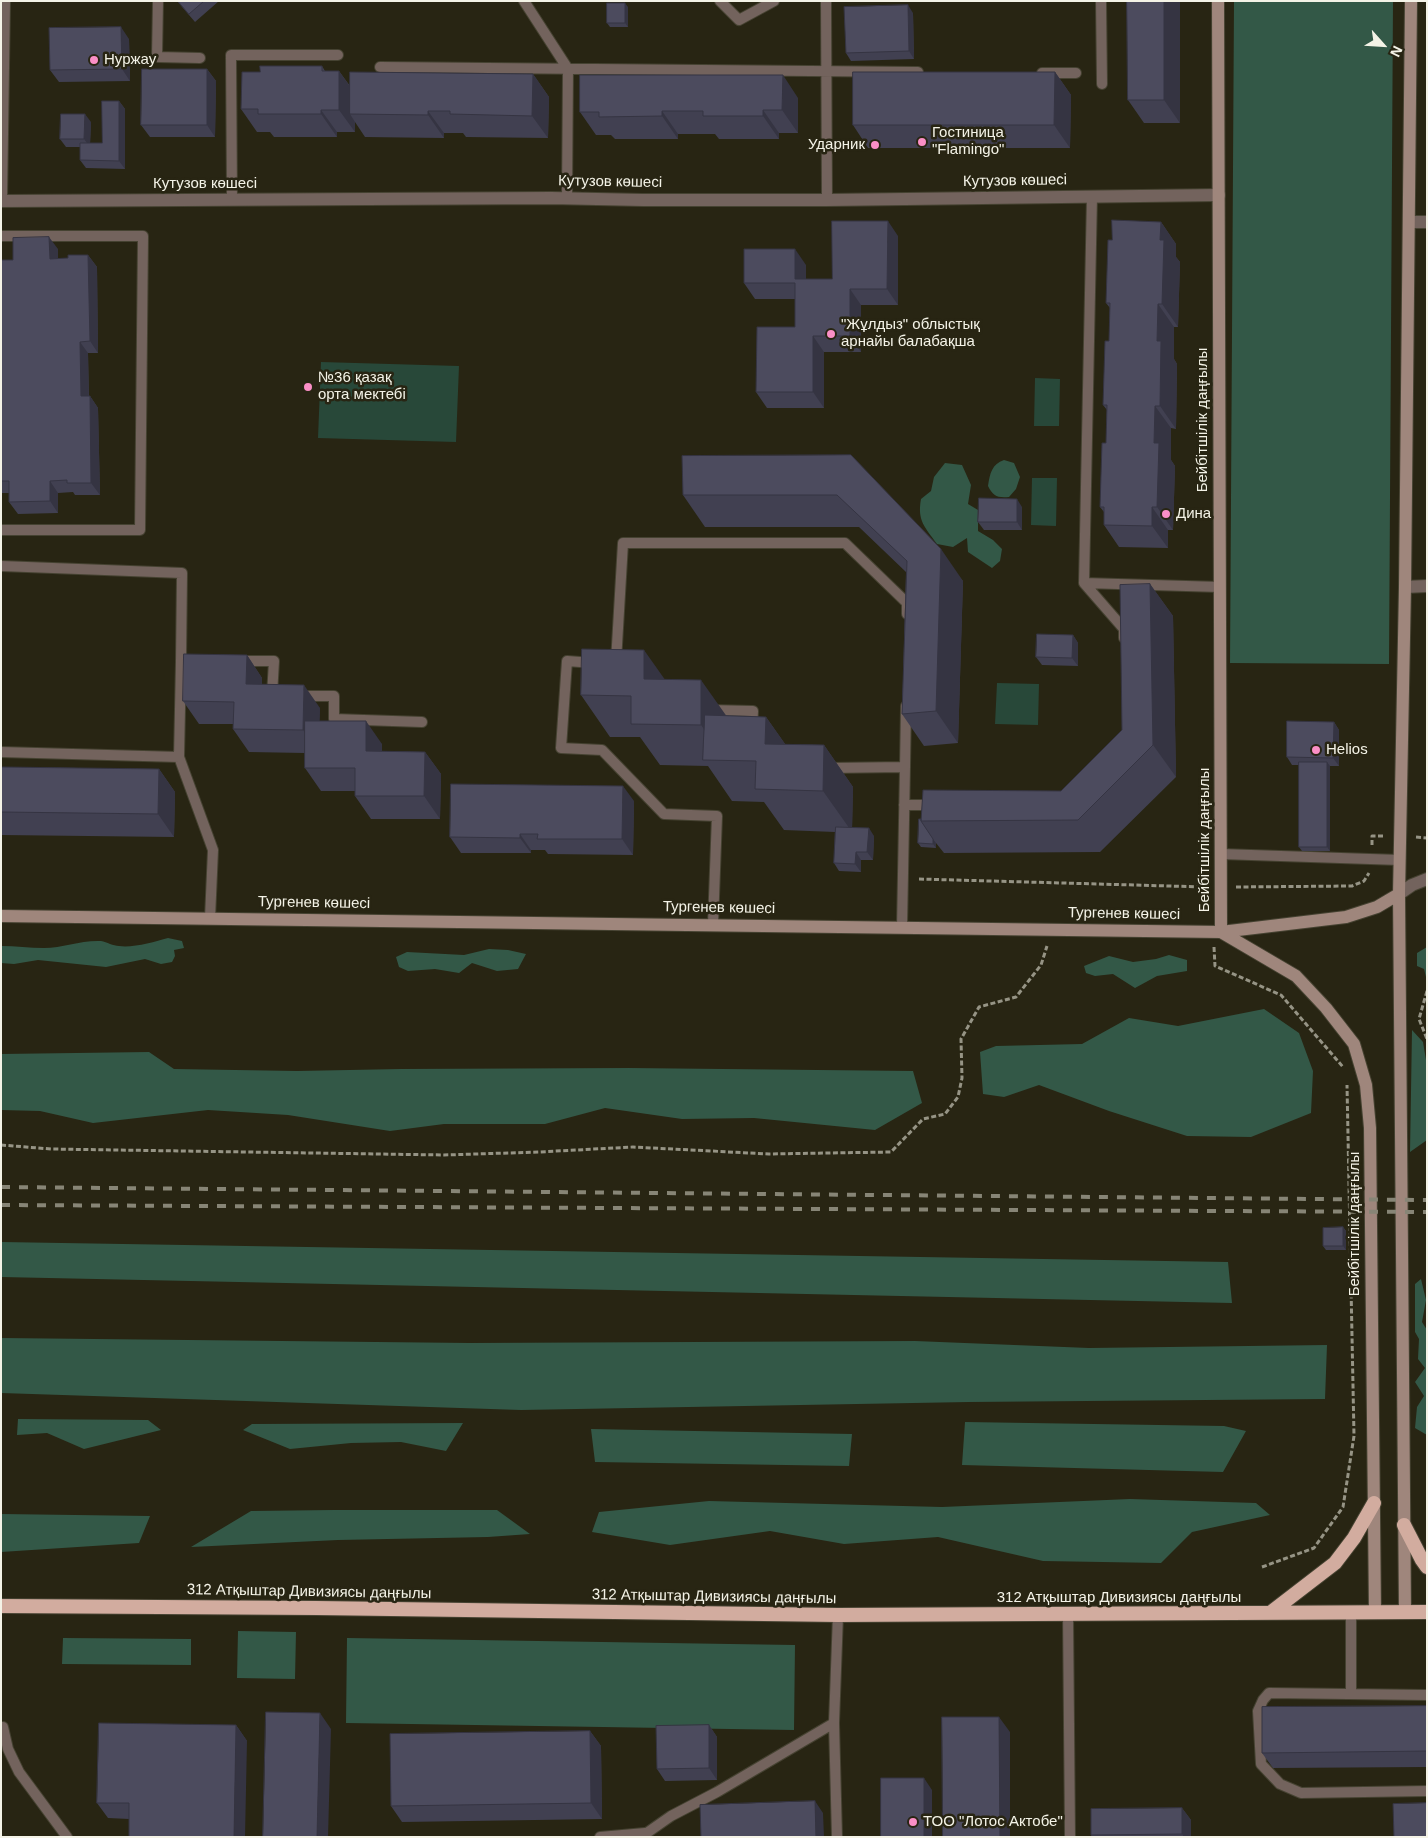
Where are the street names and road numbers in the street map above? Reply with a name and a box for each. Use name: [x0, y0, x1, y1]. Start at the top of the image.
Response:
street label: Кутузов көшесі: [963, 171, 1067, 191]
street label: Кутузов көшесі: [558, 172, 662, 192]
street label: Кутузов көшесі: [153, 175, 257, 193]
street label: Бейбітшілік даңғылы: [1194, 348, 1212, 492]
street label: Бейбітшілік даңғылы: [1196, 768, 1214, 912]
street label: Тургенев көшесі: [258, 893, 370, 913]
street label: Тургенев көшесі: [663, 898, 775, 918]
street label: Тургенев көшесі: [1068, 904, 1180, 924]
street label: Бейбітшілік даңғылы: [1346, 1152, 1364, 1296]
street label: 312 Атқыштар Дивизиясы даңғылы: [187, 1581, 431, 1603]
street label: 312 Атқыштар Дивизиясы даңғылы: [592, 1586, 836, 1608]
street label: 312 Атқыштар Дивизиясы даңғылы: [997, 1589, 1241, 1607]

